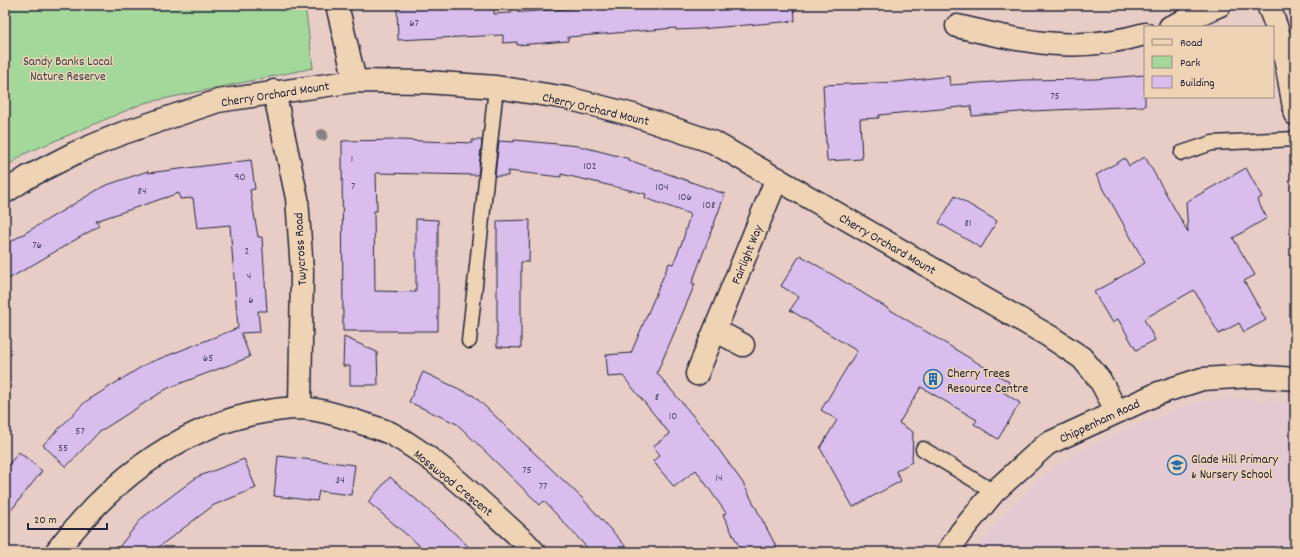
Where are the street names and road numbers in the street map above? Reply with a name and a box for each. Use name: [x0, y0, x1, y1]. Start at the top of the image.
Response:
street label: Cherry Orchard Mount: [220, 78, 331, 113]
street label: Cherry Orchard Mount: [540, 89, 651, 132]
street label: Cherry Orchard Mount: [835, 210, 939, 281]
street label: Twycross Road: [290, 212, 313, 286]
street label: Fairlight Way: [728, 222, 769, 288]
street label: Chippenham Road: [1057, 395, 1143, 449]
street label: Mosswood Crescent: [409, 446, 496, 522]

